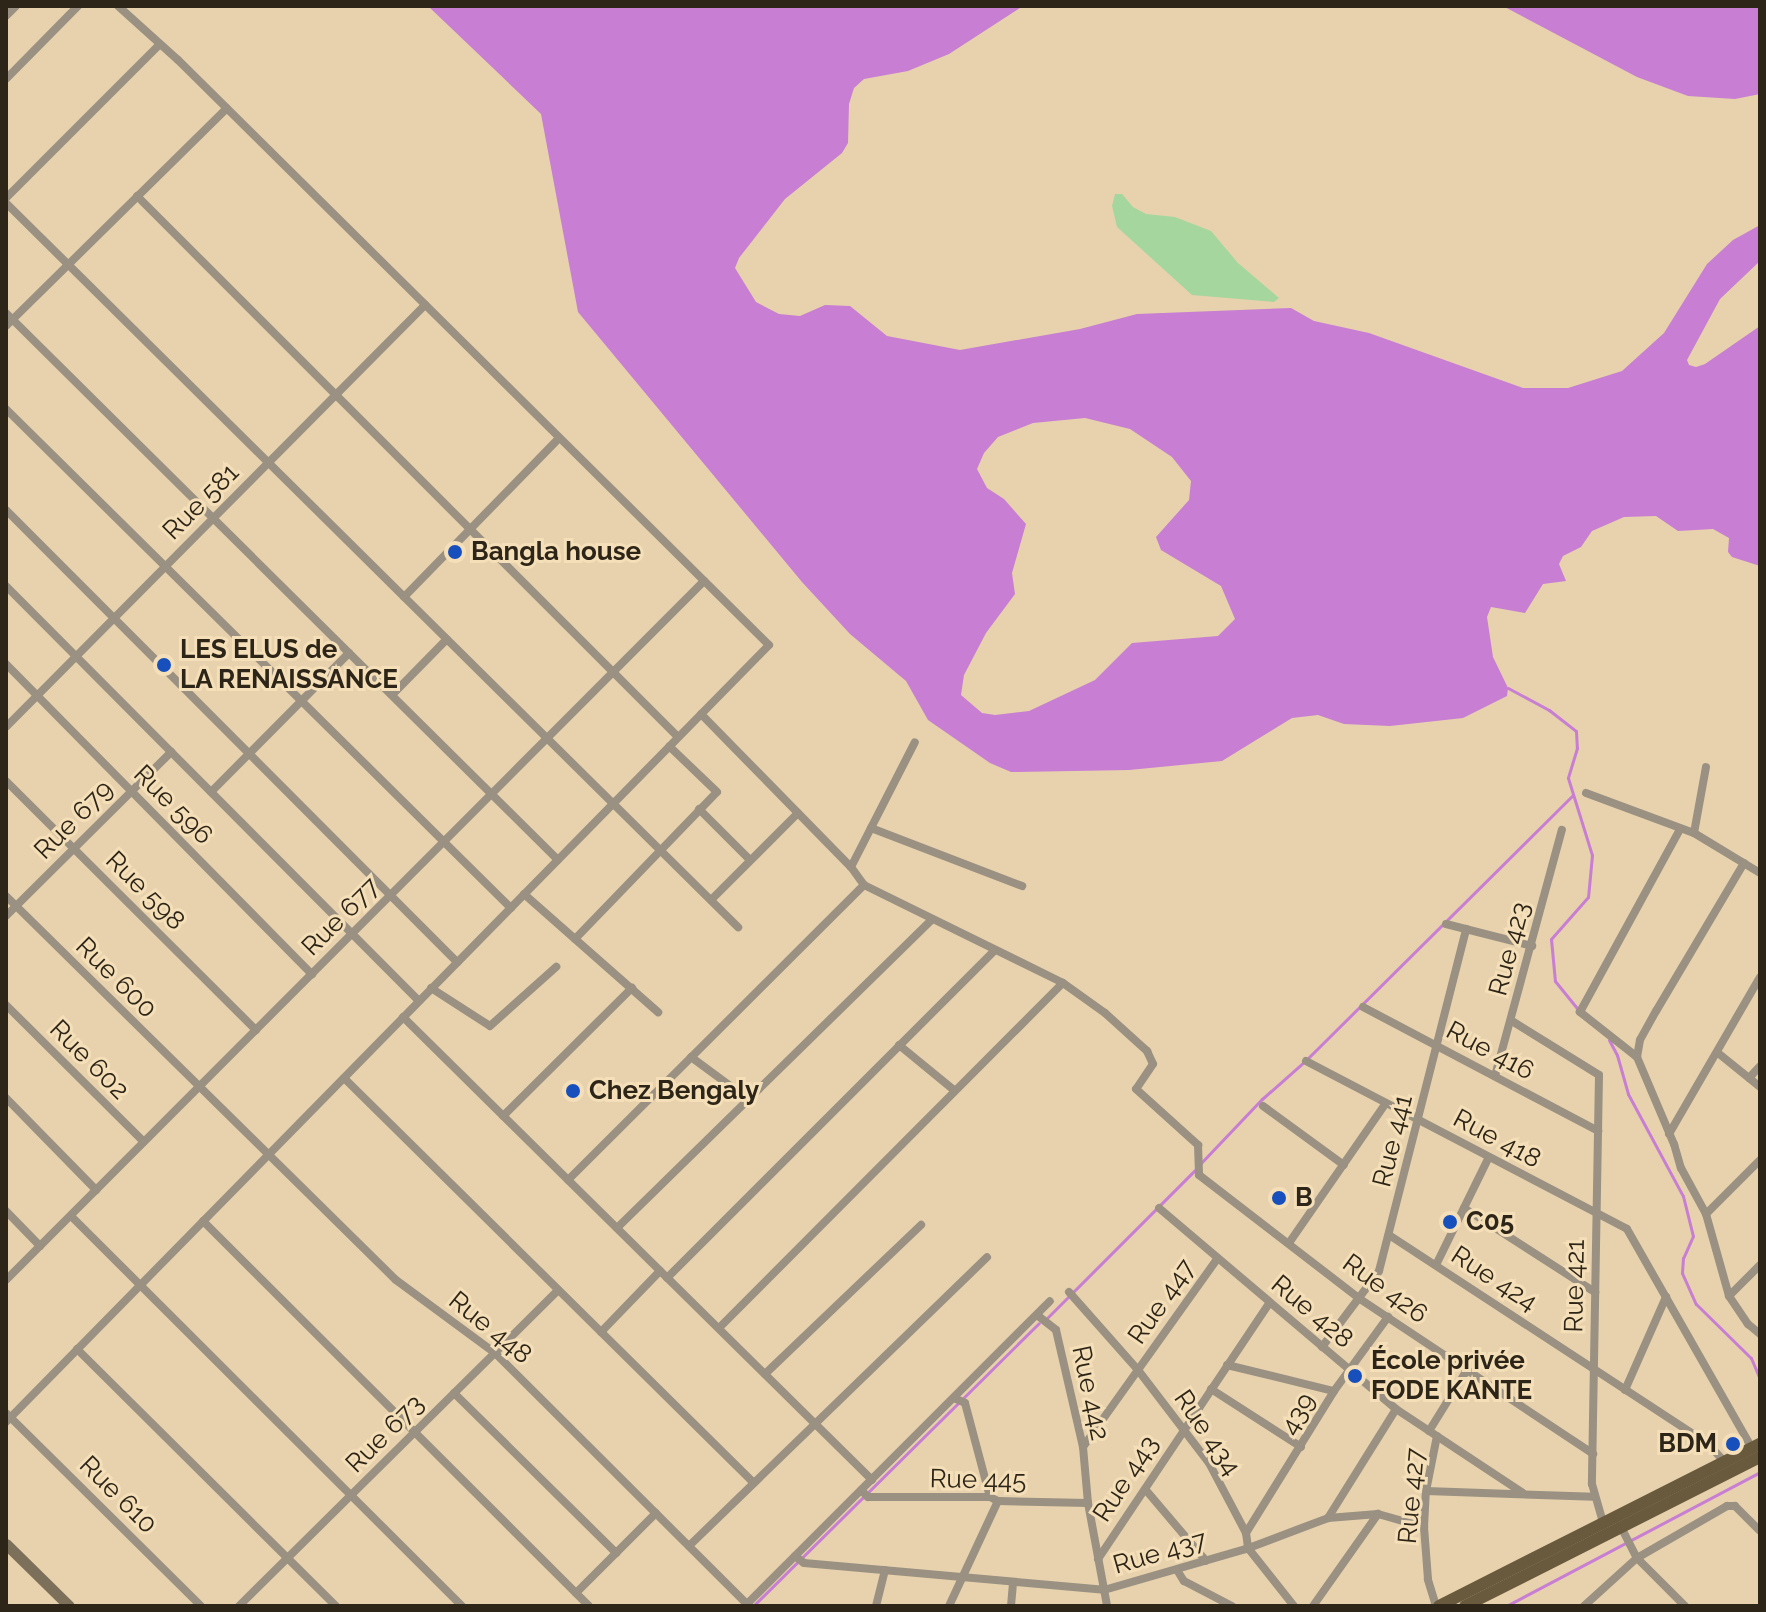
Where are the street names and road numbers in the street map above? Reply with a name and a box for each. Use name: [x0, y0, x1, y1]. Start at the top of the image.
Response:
street label: Rue 581: [156, 457, 246, 547]
street label: Rue 596: [127, 759, 219, 851]
street label: Rue 679: [28, 774, 120, 866]
street label: Rue 598: [99, 845, 191, 937]
street label: Rue 677: [295, 871, 387, 963]
street label: Rue 423: [1483, 899, 1537, 999]
street label: Rue 600: [69, 931, 163, 1025]
street label: Rue 602: [43, 1014, 135, 1106]
street label: Rue 416: [1441, 1015, 1539, 1087]
street label: Rue 441: [1367, 1092, 1419, 1190]
street label: Rue 418: [1448, 1103, 1546, 1175]
street label: Rue 421: [1559, 1239, 1591, 1333]
street label: Rue 424: [1445, 1240, 1543, 1318]
street label: Rue 426: [1336, 1248, 1434, 1330]
street label: Rue 447: [1122, 1254, 1202, 1350]
street label: Rue 428: [1265, 1269, 1359, 1355]
street label: Rue 448: [442, 1285, 538, 1371]
street label: Rue 442: [1065, 1343, 1115, 1443]
street label: Rue 434: [1167, 1384, 1247, 1482]
street label: 439: [1274, 1387, 1322, 1441]
street label: Rue 673: [339, 1388, 431, 1480]
street label: Rue 443: [1087, 1430, 1165, 1528]
street label: Rue 427: [1392, 1447, 1432, 1545]
street label: Rue 610: [73, 1450, 163, 1540]
street label: Rue 445: [929, 1464, 1027, 1496]
street label: Rue 437: [1110, 1525, 1210, 1581]

